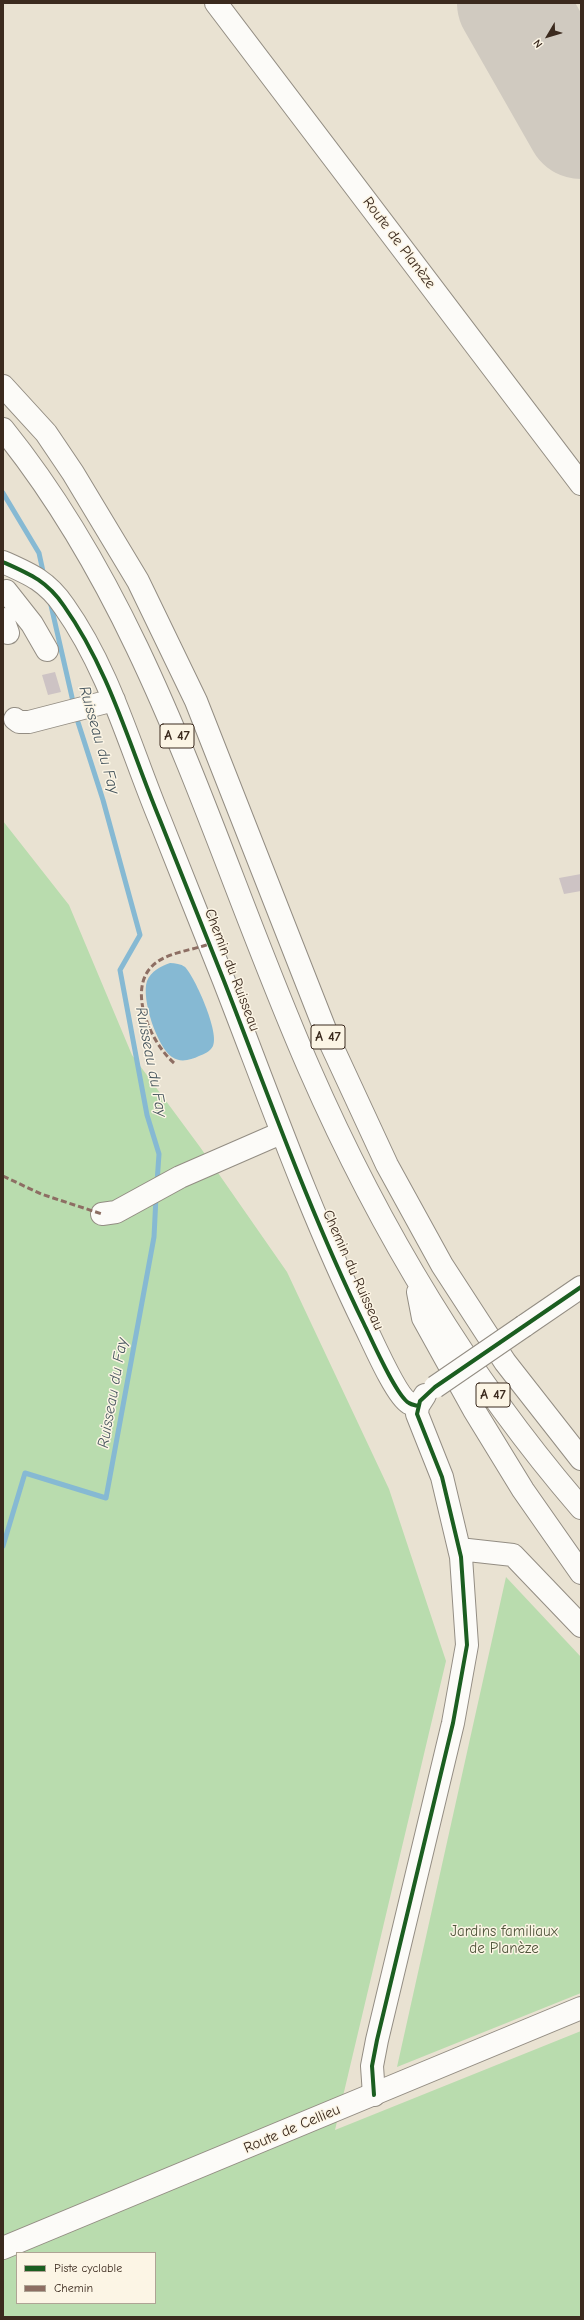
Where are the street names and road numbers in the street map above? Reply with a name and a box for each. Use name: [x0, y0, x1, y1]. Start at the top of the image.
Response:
street label: Route de Planèze: [359, 194, 439, 292]
road number: A 47: [160, 724, 194, 748]
street label: Chemin du Ruisseau: [200, 906, 264, 1034]
road number: A 47: [311, 1025, 345, 1049]
street label: Chemin du Ruisseau: [318, 1207, 388, 1333]
road number: A 47: [476, 1383, 510, 1407]
street label: Route de Cellieu: [241, 2101, 343, 2157]

